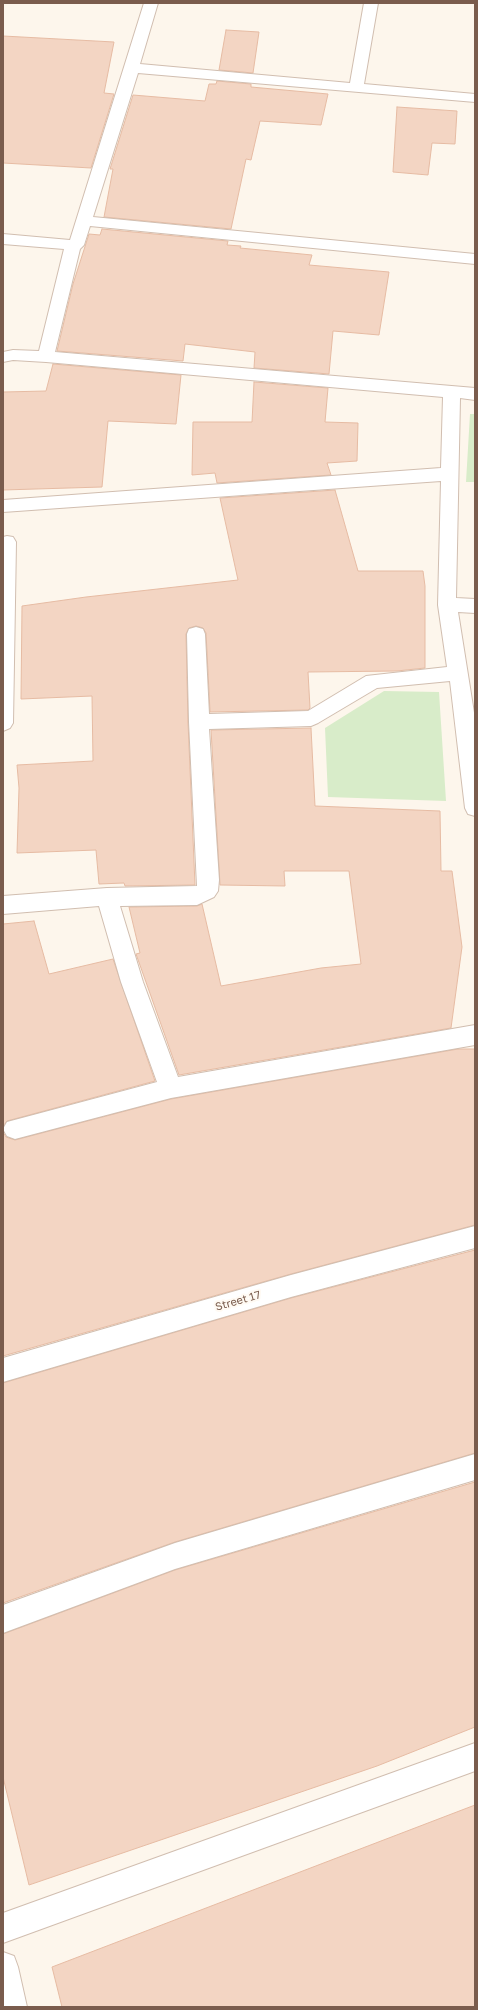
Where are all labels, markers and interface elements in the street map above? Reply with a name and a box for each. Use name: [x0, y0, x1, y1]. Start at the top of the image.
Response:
street label: Street 17: [214, 1288, 262, 1314]

